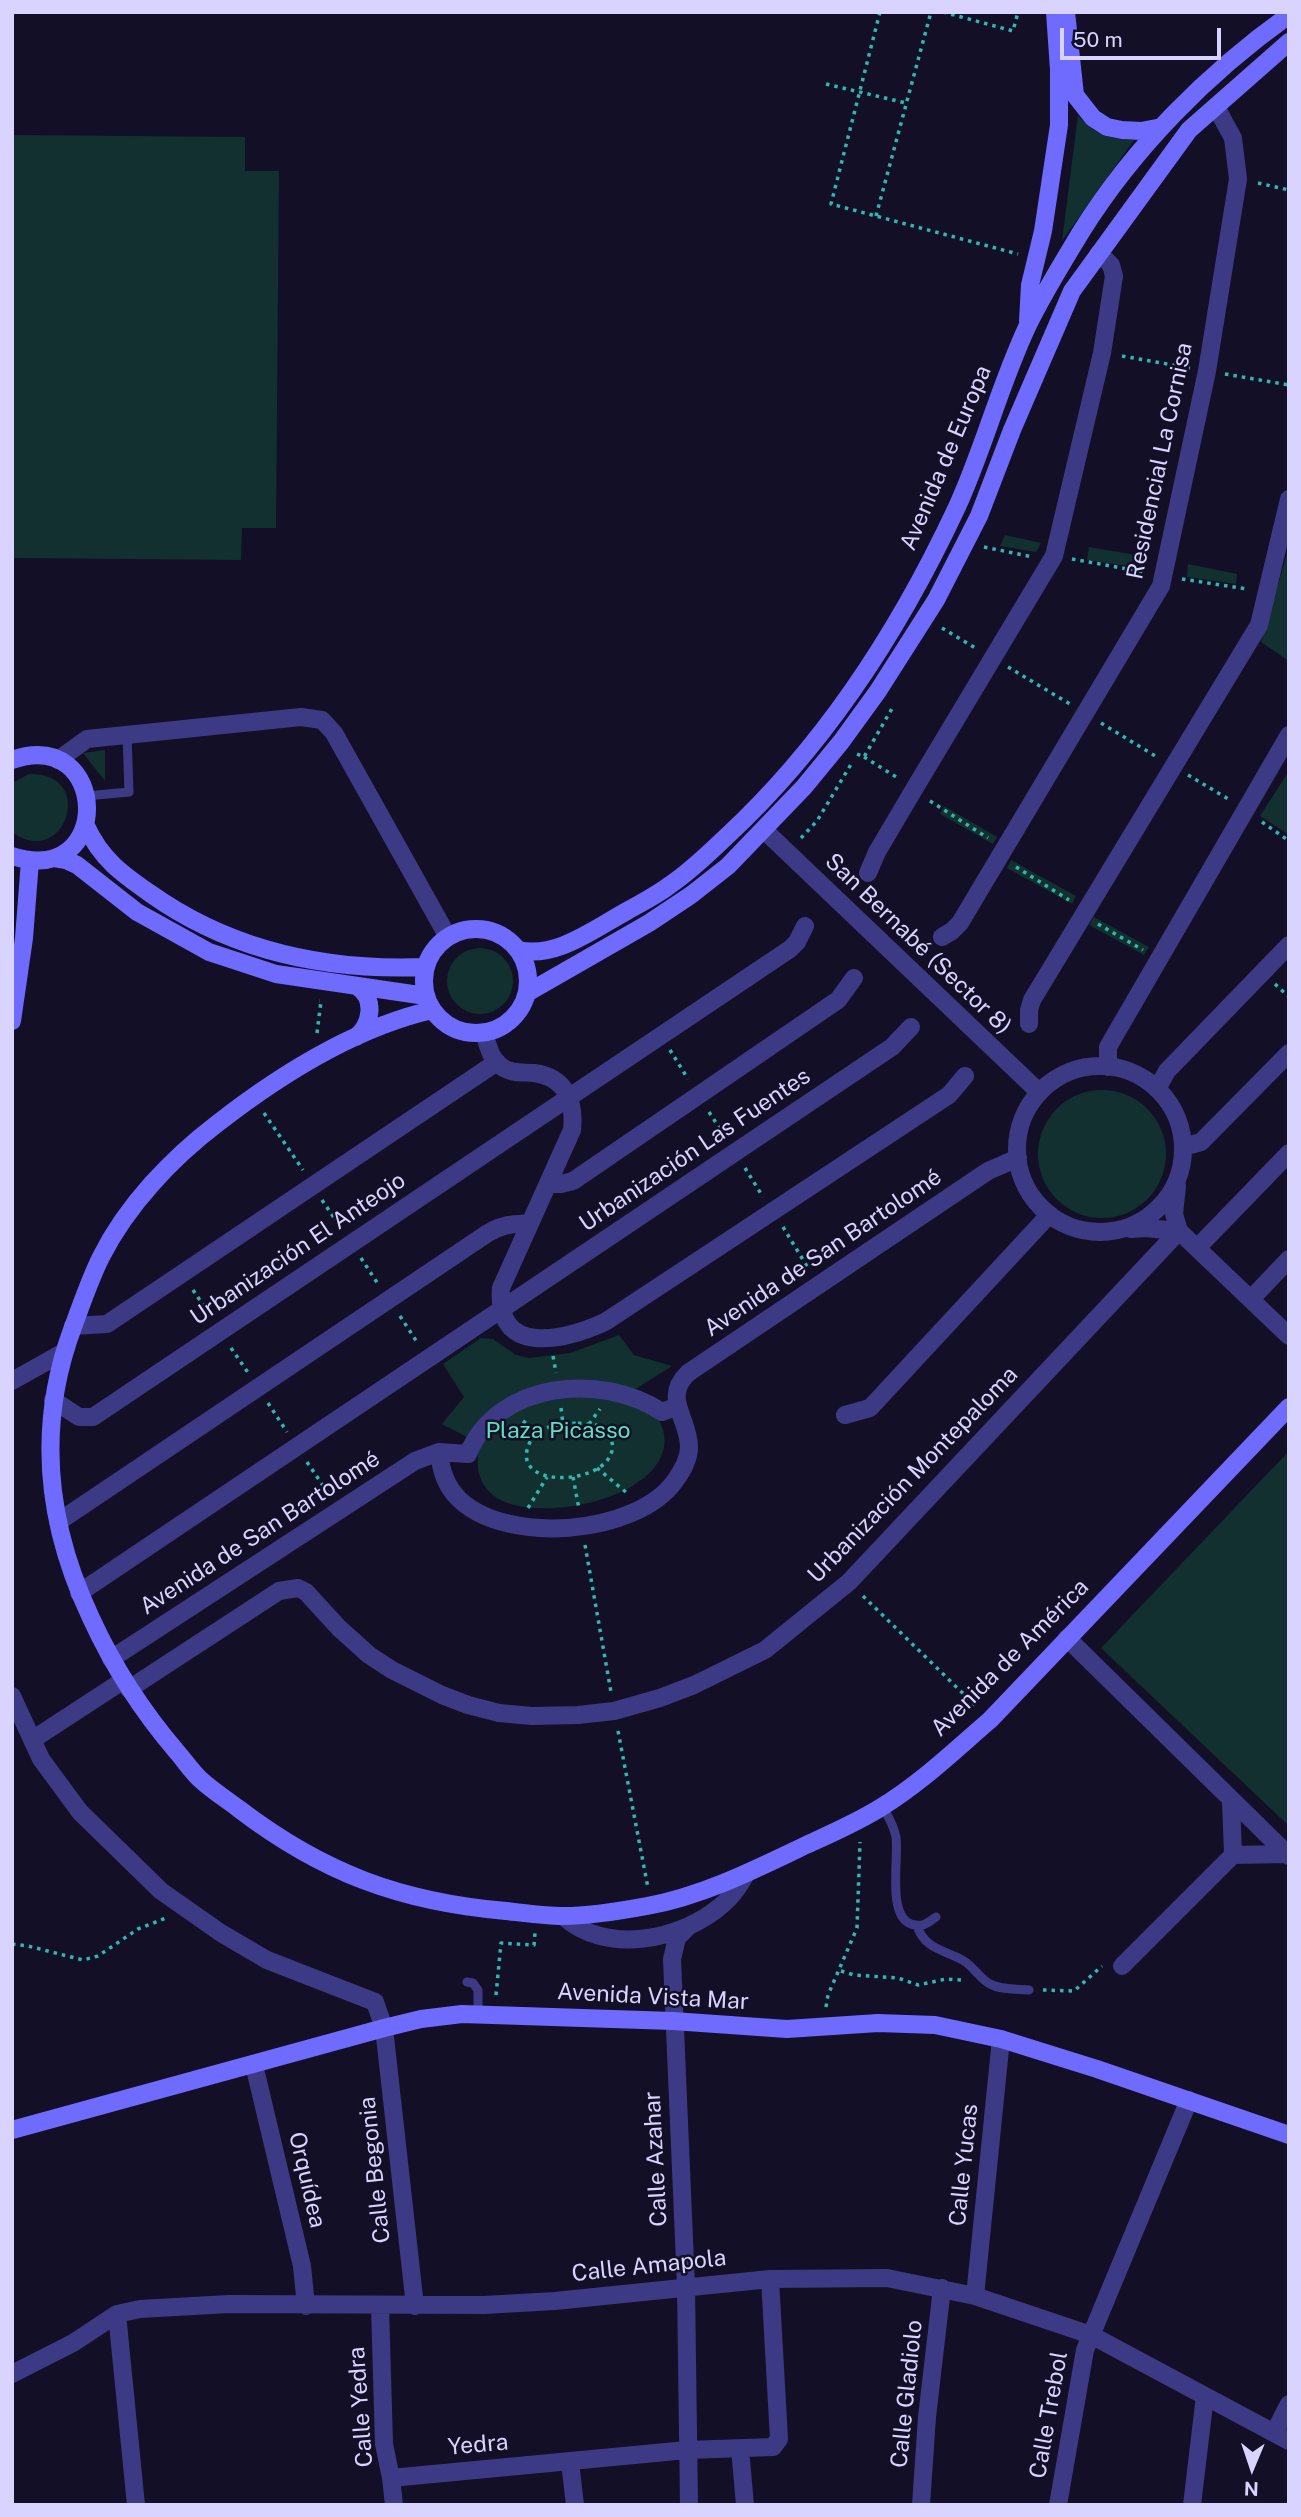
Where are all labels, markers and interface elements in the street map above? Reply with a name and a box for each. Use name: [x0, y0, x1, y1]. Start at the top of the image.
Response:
scale bar: [1063, 14, 1224, 58]
text: 50 m: [1073, 27, 1123, 52]
street label: Residencial La Cornisa: [1121, 340, 1199, 582]
street label: Avenida de Europa: [895, 361, 997, 555]
street label: San Bernabé (Sector 8): [819, 848, 1017, 1040]
street label: Urbanización Las Fuentes: [574, 1062, 816, 1238]
street label: Avenida de San Bartolomé: [699, 1163, 947, 1343]
street label: Urbanización El Anteojo: [185, 1167, 411, 1331]
street label: Urbanización Montepaloma: [802, 1361, 1024, 1589]
park label: Plaza Picasso: [485, 1417, 631, 1445]
street label: Avenida de San Bartolomé: [135, 1445, 385, 1621]
street label: Avenida de América: [925, 1573, 1095, 1743]
street label: Avenida Vista Mar: [556, 1978, 750, 2016]
street label: Calle Azahar: [639, 2091, 673, 2227]
street label: Calle Begonia: [354, 2095, 396, 2245]
street label: Calle Yucas: [944, 2102, 984, 2228]
street label: Orquídea: [283, 2129, 331, 2231]
street label: Calle Amapola: [570, 2244, 728, 2288]
street label: Calle Gladiolo: [886, 2319, 928, 2469]
street label: Calle Yedra: [343, 2346, 379, 2468]
street label: Calle Trebol: [1024, 2349, 1074, 2481]
street label: Yedra: [447, 2429, 509, 2461]
north arrow: [1217, 2433, 1287, 2503]
text: N: [1243, 2478, 1259, 2500]

